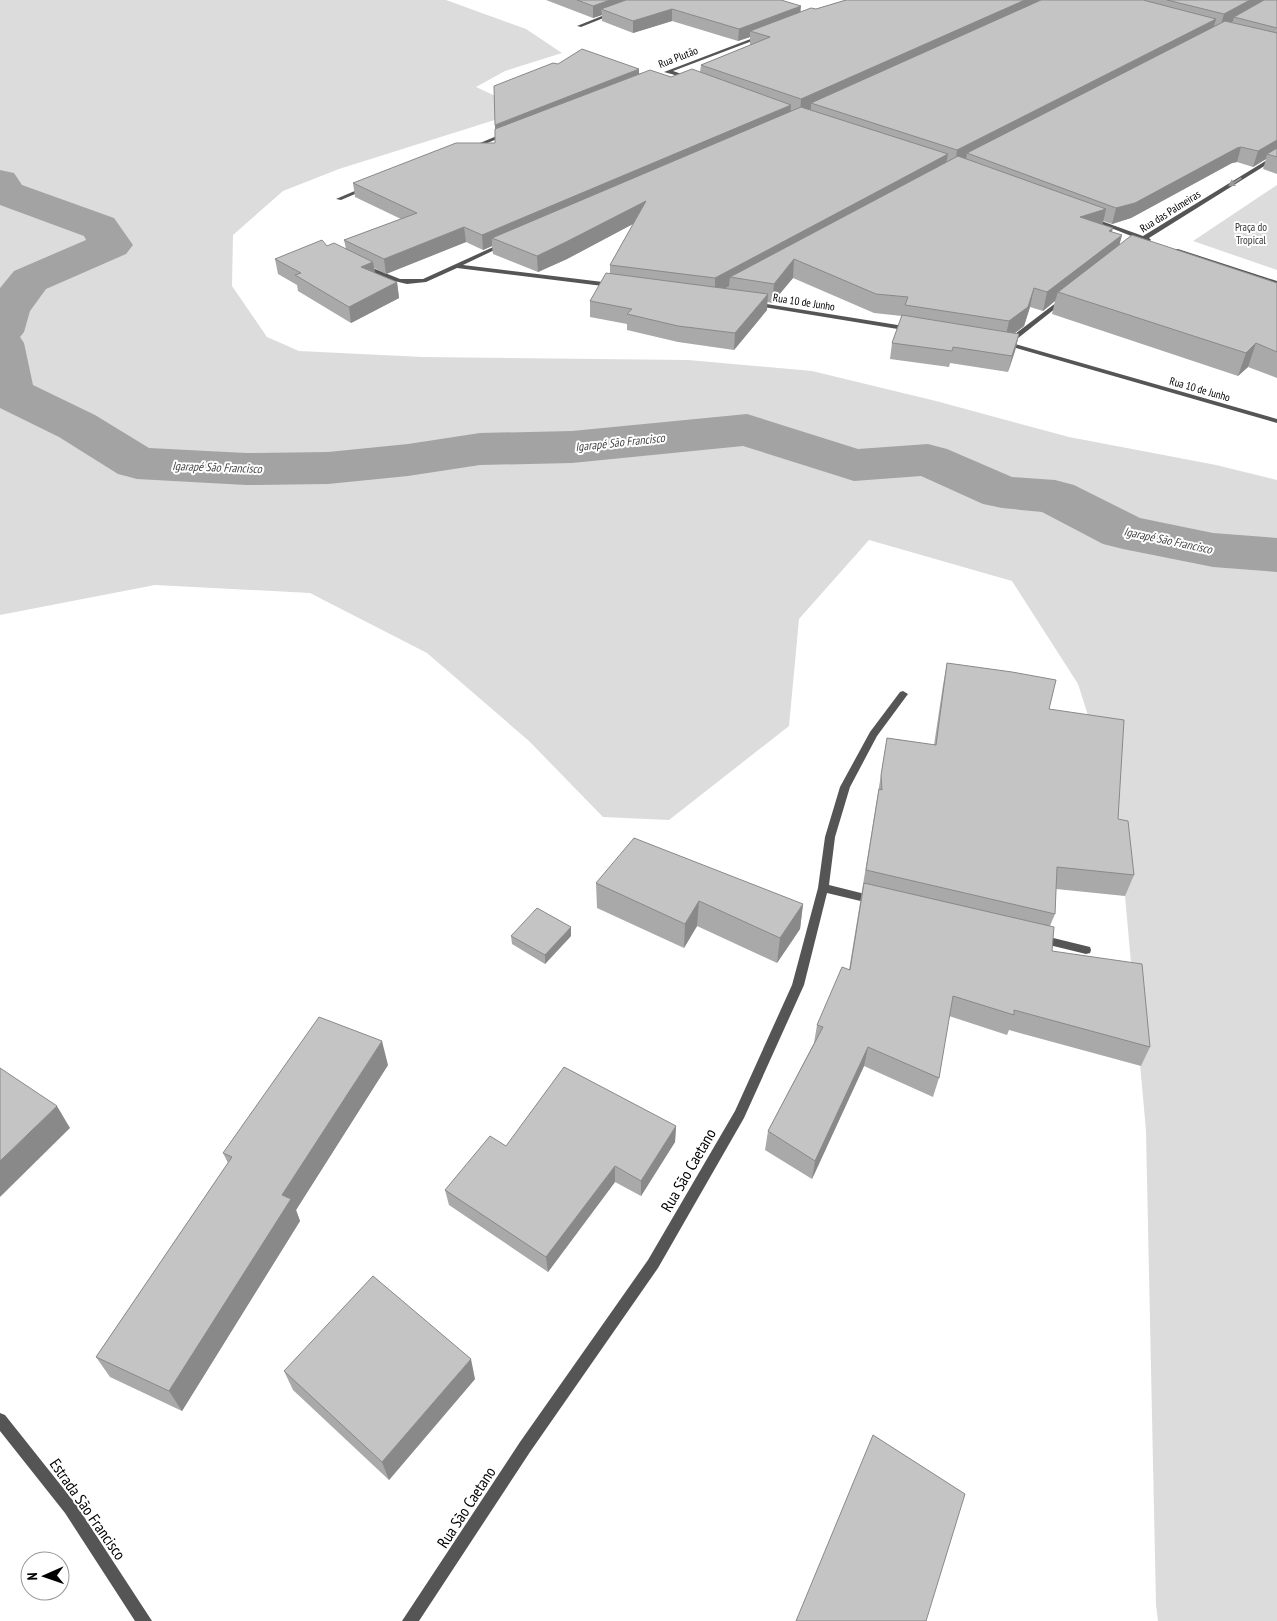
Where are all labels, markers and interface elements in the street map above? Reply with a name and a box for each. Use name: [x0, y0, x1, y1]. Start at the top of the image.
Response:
street label: Rua Plutão: [656, 43, 700, 71]
one-way arrow: [1229, 177, 1242, 186]
street label: Rua das Palmeiras: [1137, 187, 1203, 235]
park label: Praça do Tropical: [1235, 220, 1267, 247]
street label: Rua 10 de Junho: [772, 290, 836, 314]
street label: Rua 10 de Junho: [1168, 374, 1232, 404]
water label: Igarapé São Francisco: [575, 430, 666, 454]
water label: Igarapé São Francisco: [172, 458, 263, 476]
water label: Igarapé São Francisco: [1123, 523, 1214, 557]
street label: Rua São Caetano: [656, 1125, 720, 1215]
street label: Estrada São Francisco: [46, 1454, 130, 1564]
street label: Rua São Caetano: [432, 1463, 500, 1551]
north arrow: [20, 1551, 70, 1601]
text: N: [23, 1572, 41, 1581]

